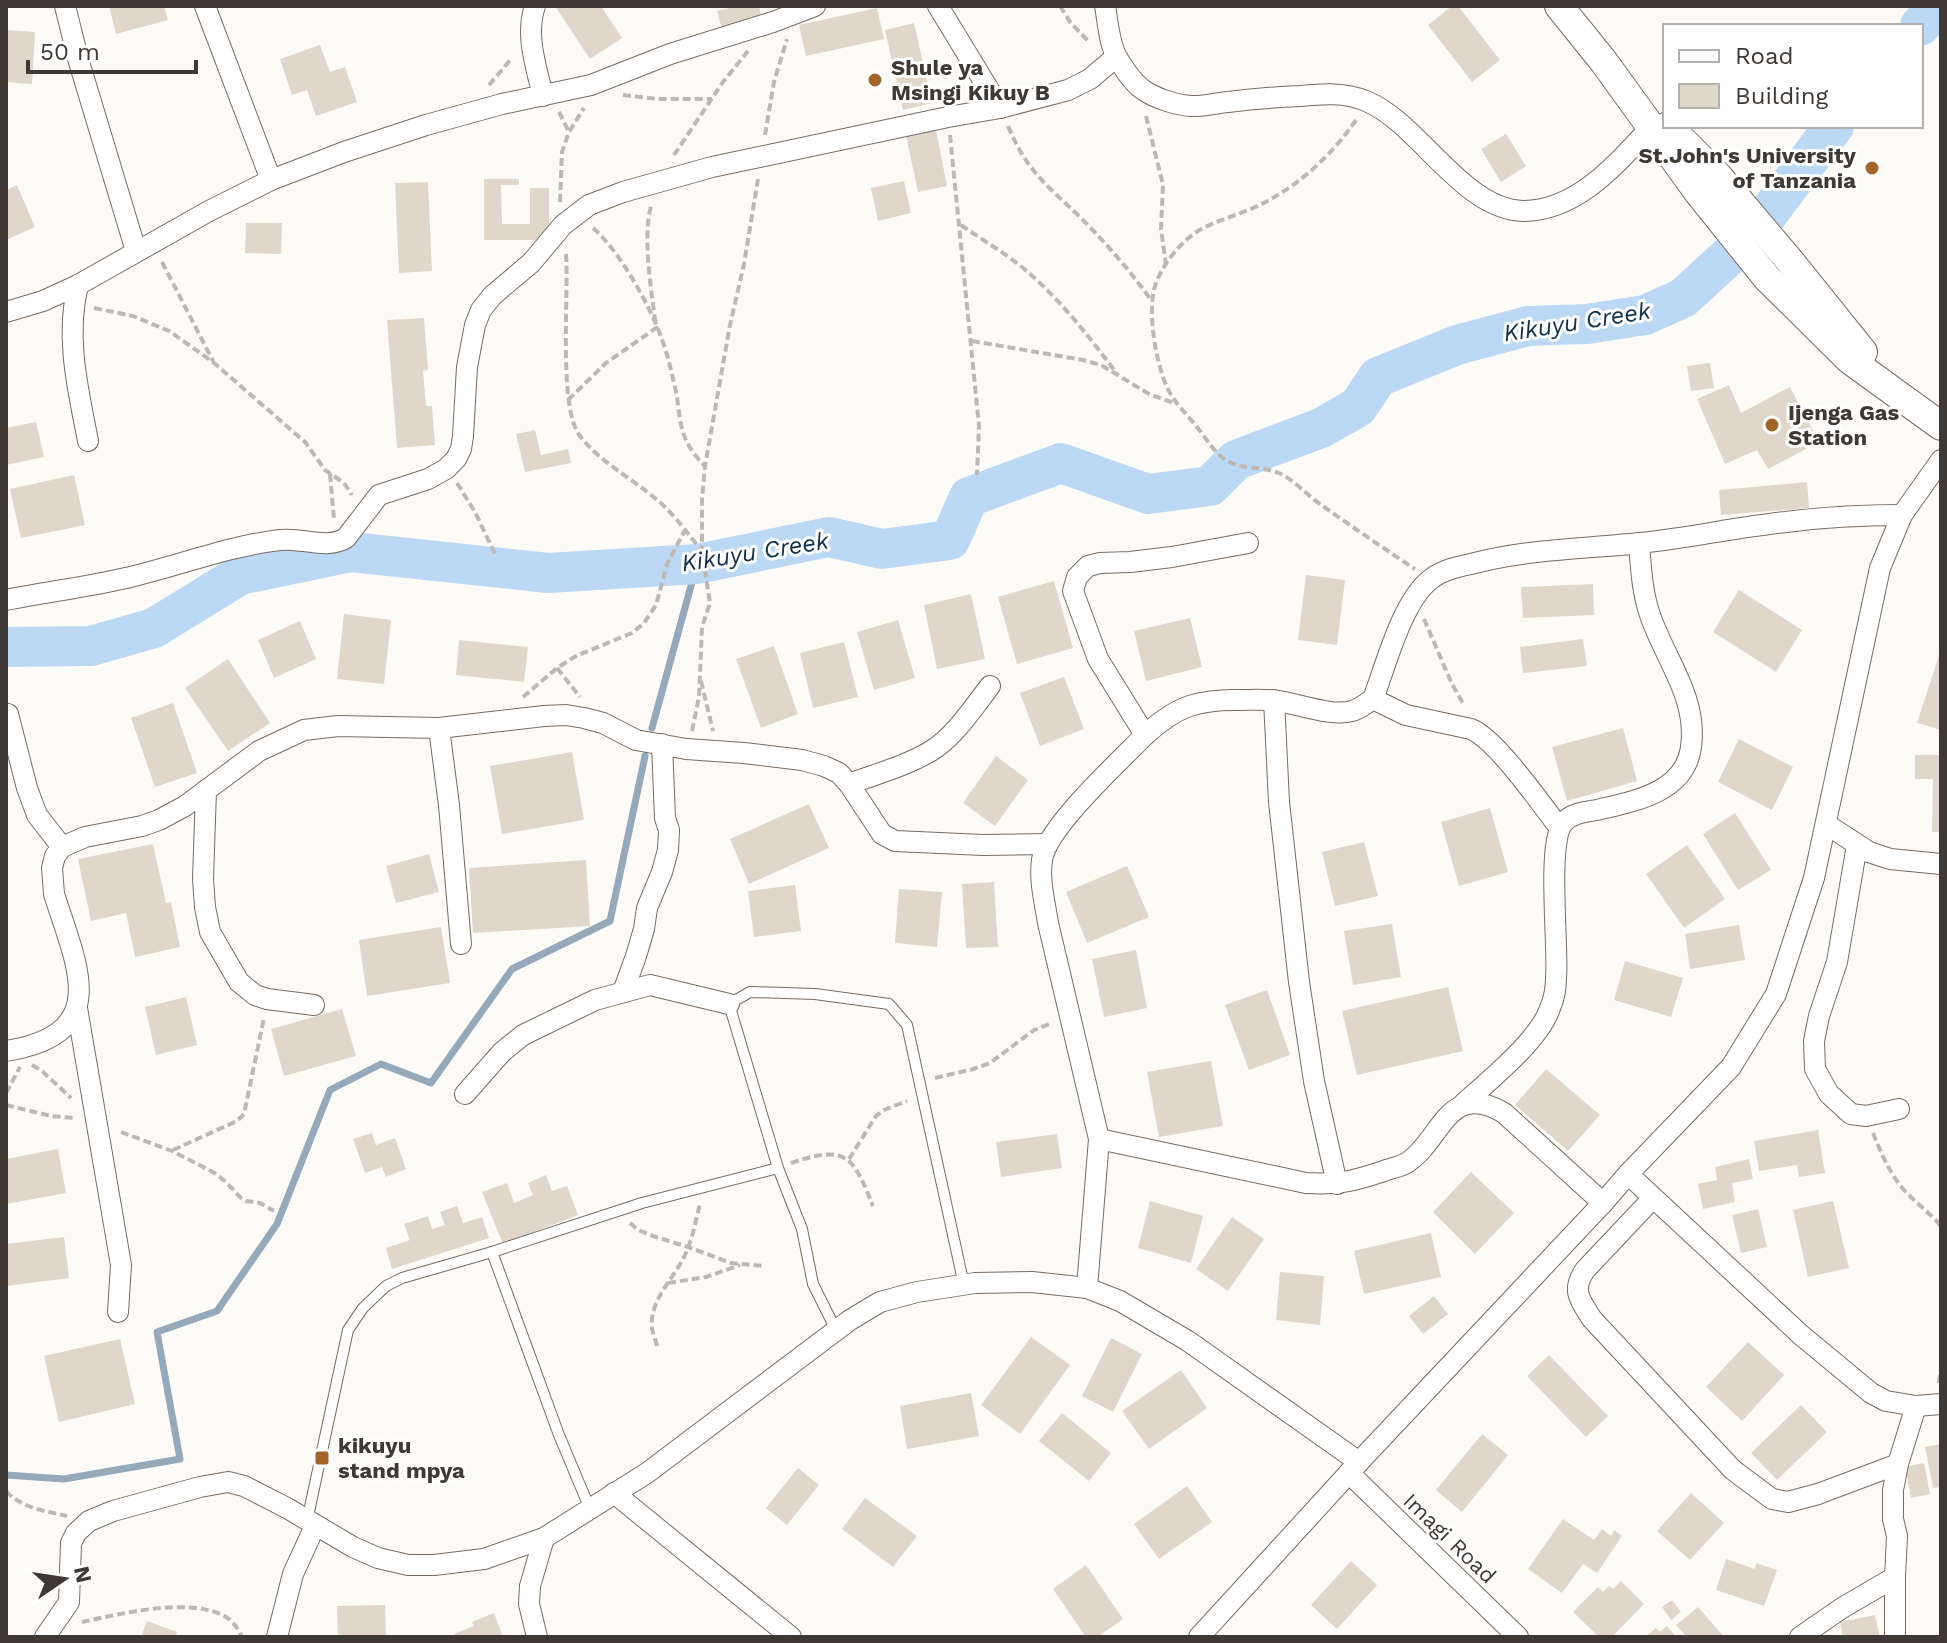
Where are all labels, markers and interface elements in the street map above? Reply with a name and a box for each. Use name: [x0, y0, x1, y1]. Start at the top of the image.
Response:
scale bar: [28, 24, 196, 74]
legend: [1663, 24, 1923, 128]
text: 50 m: [40, 38, 100, 66]
text: Road: [1735, 42, 1794, 70]
place label: Shule ya Msingi Kikuy B: [891, 55, 1050, 105]
marker: Shule ya Msingi Kikuy B: [866, 71, 884, 89]
text: Building: [1735, 82, 1828, 110]
place label: St.John's University of Tanzania: [1639, 143, 1857, 193]
marker: St.John's University of Tanzania: [1863, 159, 1881, 177]
water label: Kikuyu Creek: [1501, 296, 1654, 347]
place label: Ijenga Gas Station: [1788, 400, 1900, 450]
marker: Ijenga Gas Station: [1763, 416, 1781, 434]
water label: Kikuyu Creek: [679, 526, 832, 577]
place label: kikuyu stand mpya: [338, 1433, 465, 1483]
marker: kikuyu stand mpya: [313, 1449, 331, 1467]
street label: Imagi Road: [1398, 1488, 1501, 1589]
north arrow: [24, 1539, 104, 1619]
text: N: [69, 1564, 97, 1585]

